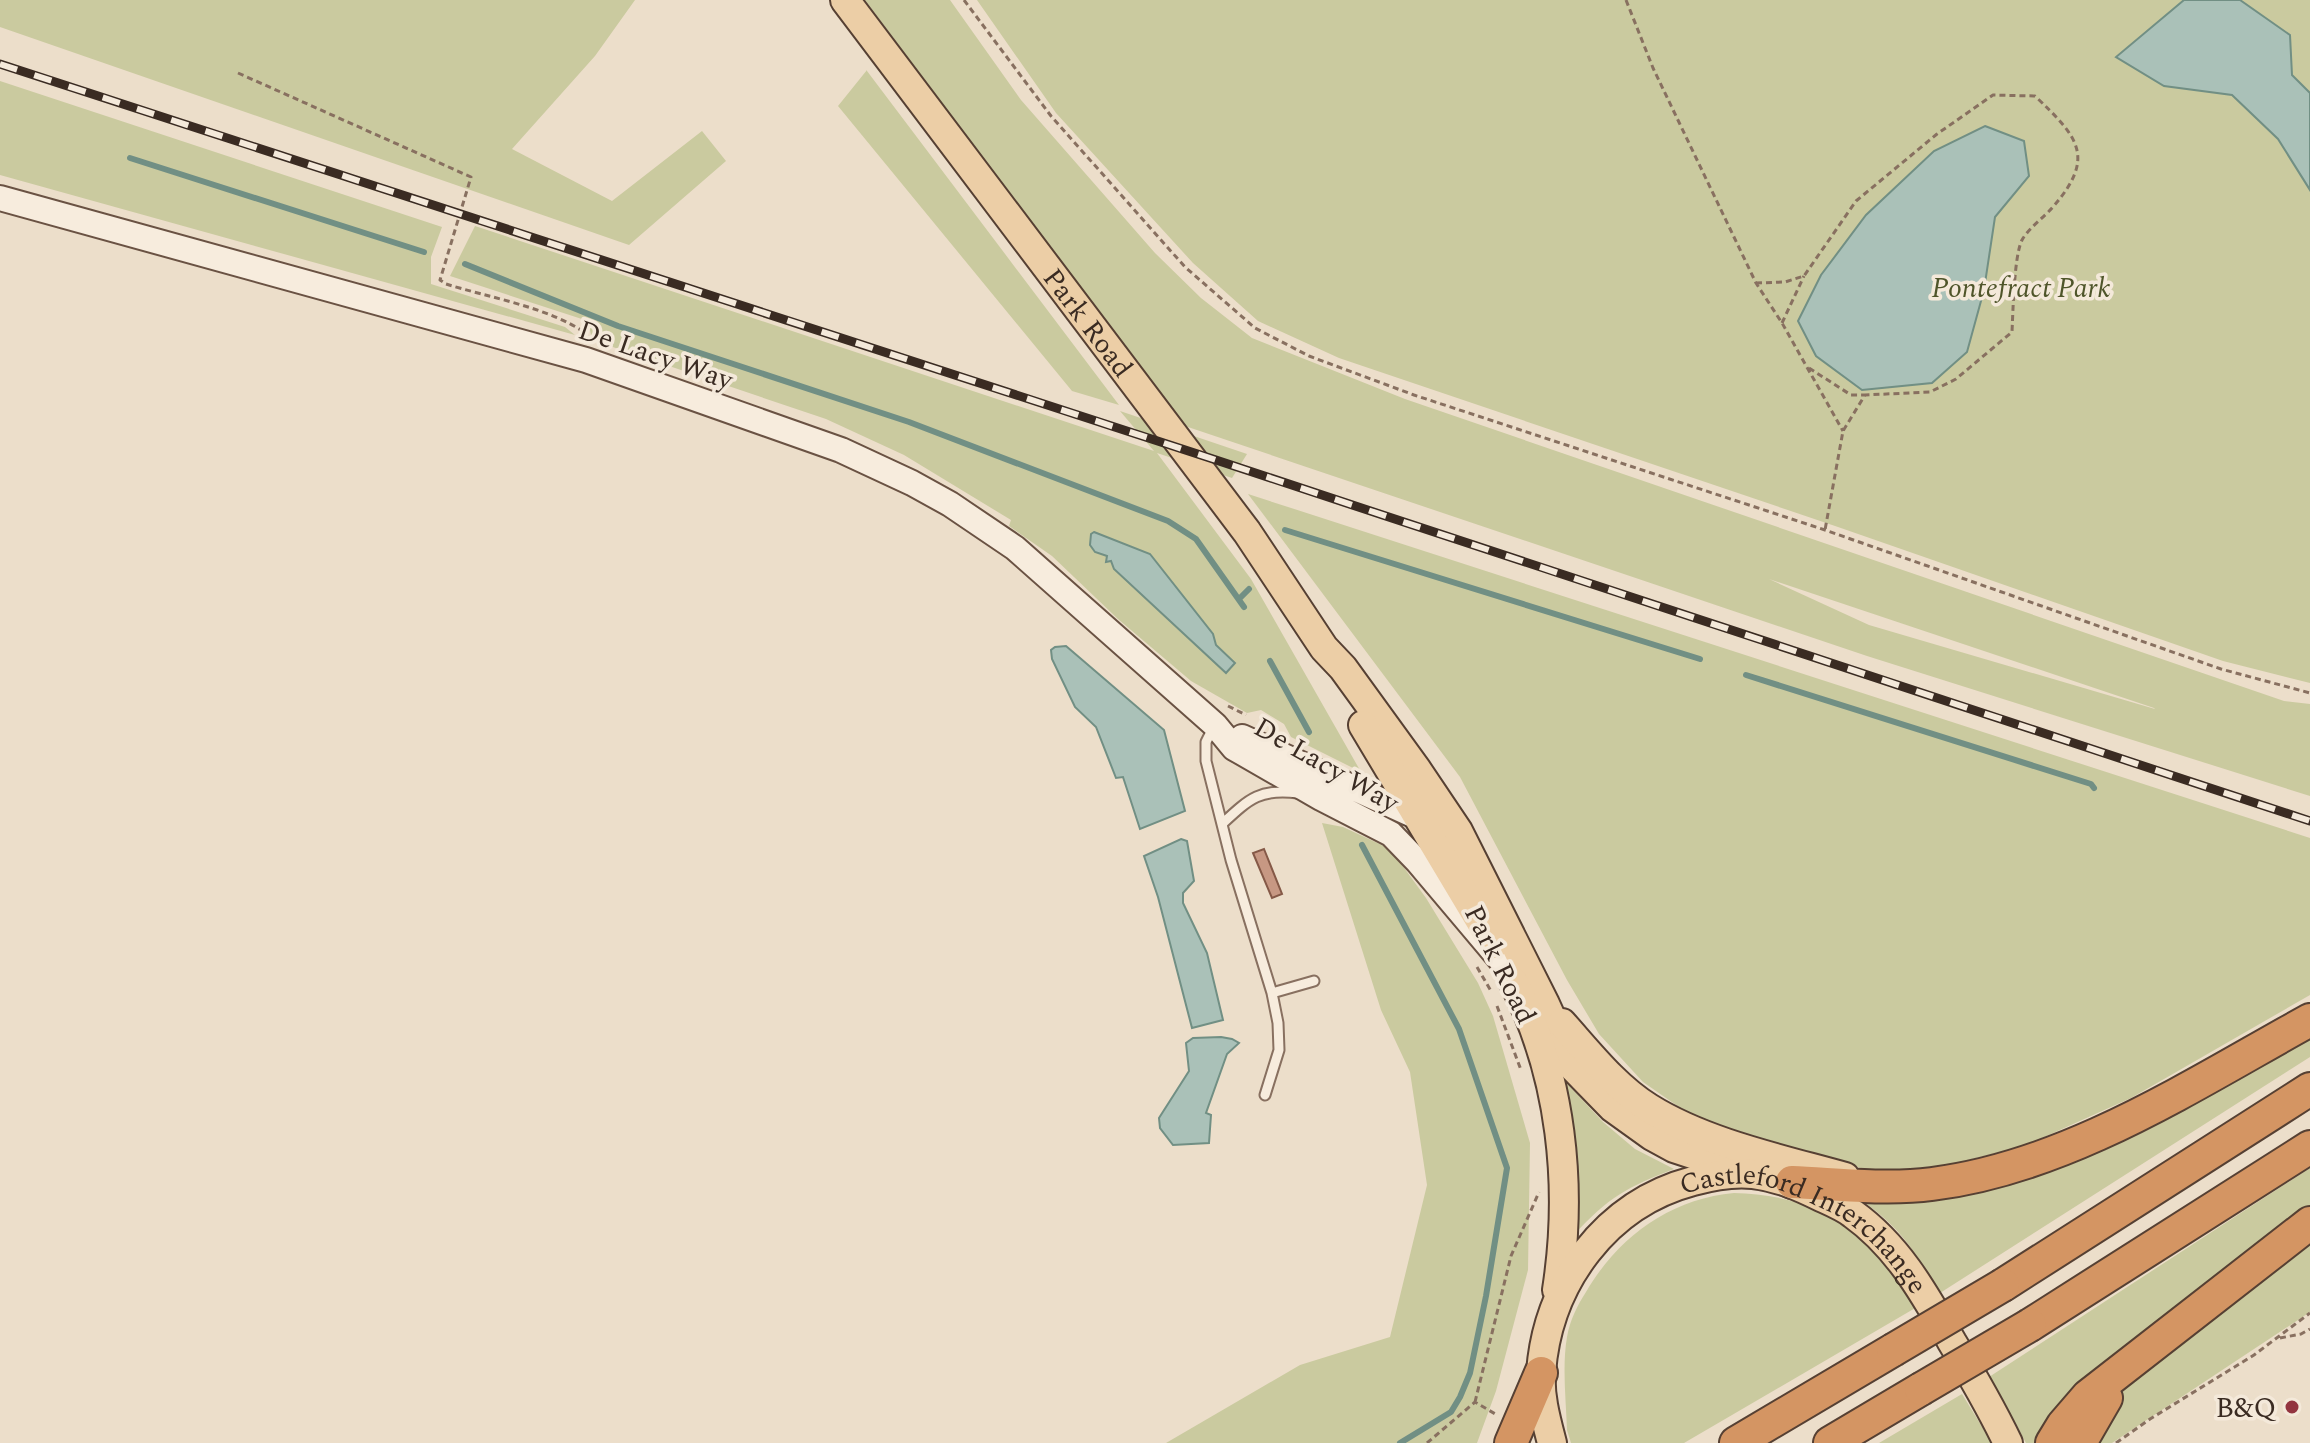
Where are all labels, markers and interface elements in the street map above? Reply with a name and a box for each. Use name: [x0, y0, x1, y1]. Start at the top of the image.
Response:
street label: Park Road: [1032, 259, 1143, 387]
park label: Pontefract Park: [1931, 267, 2111, 310]
street label: De Lacy Way: [572, 309, 740, 403]
street label: De Lacy Way: [1246, 706, 1408, 825]
street label: Park Road: [1452, 898, 1547, 1032]
street label: Castleford Interchange: [1674, 1153, 1938, 1303]
place label: B&Q: [2216, 1387, 2276, 1430]
marker: B&Q: [2283, 1398, 2301, 1416]

